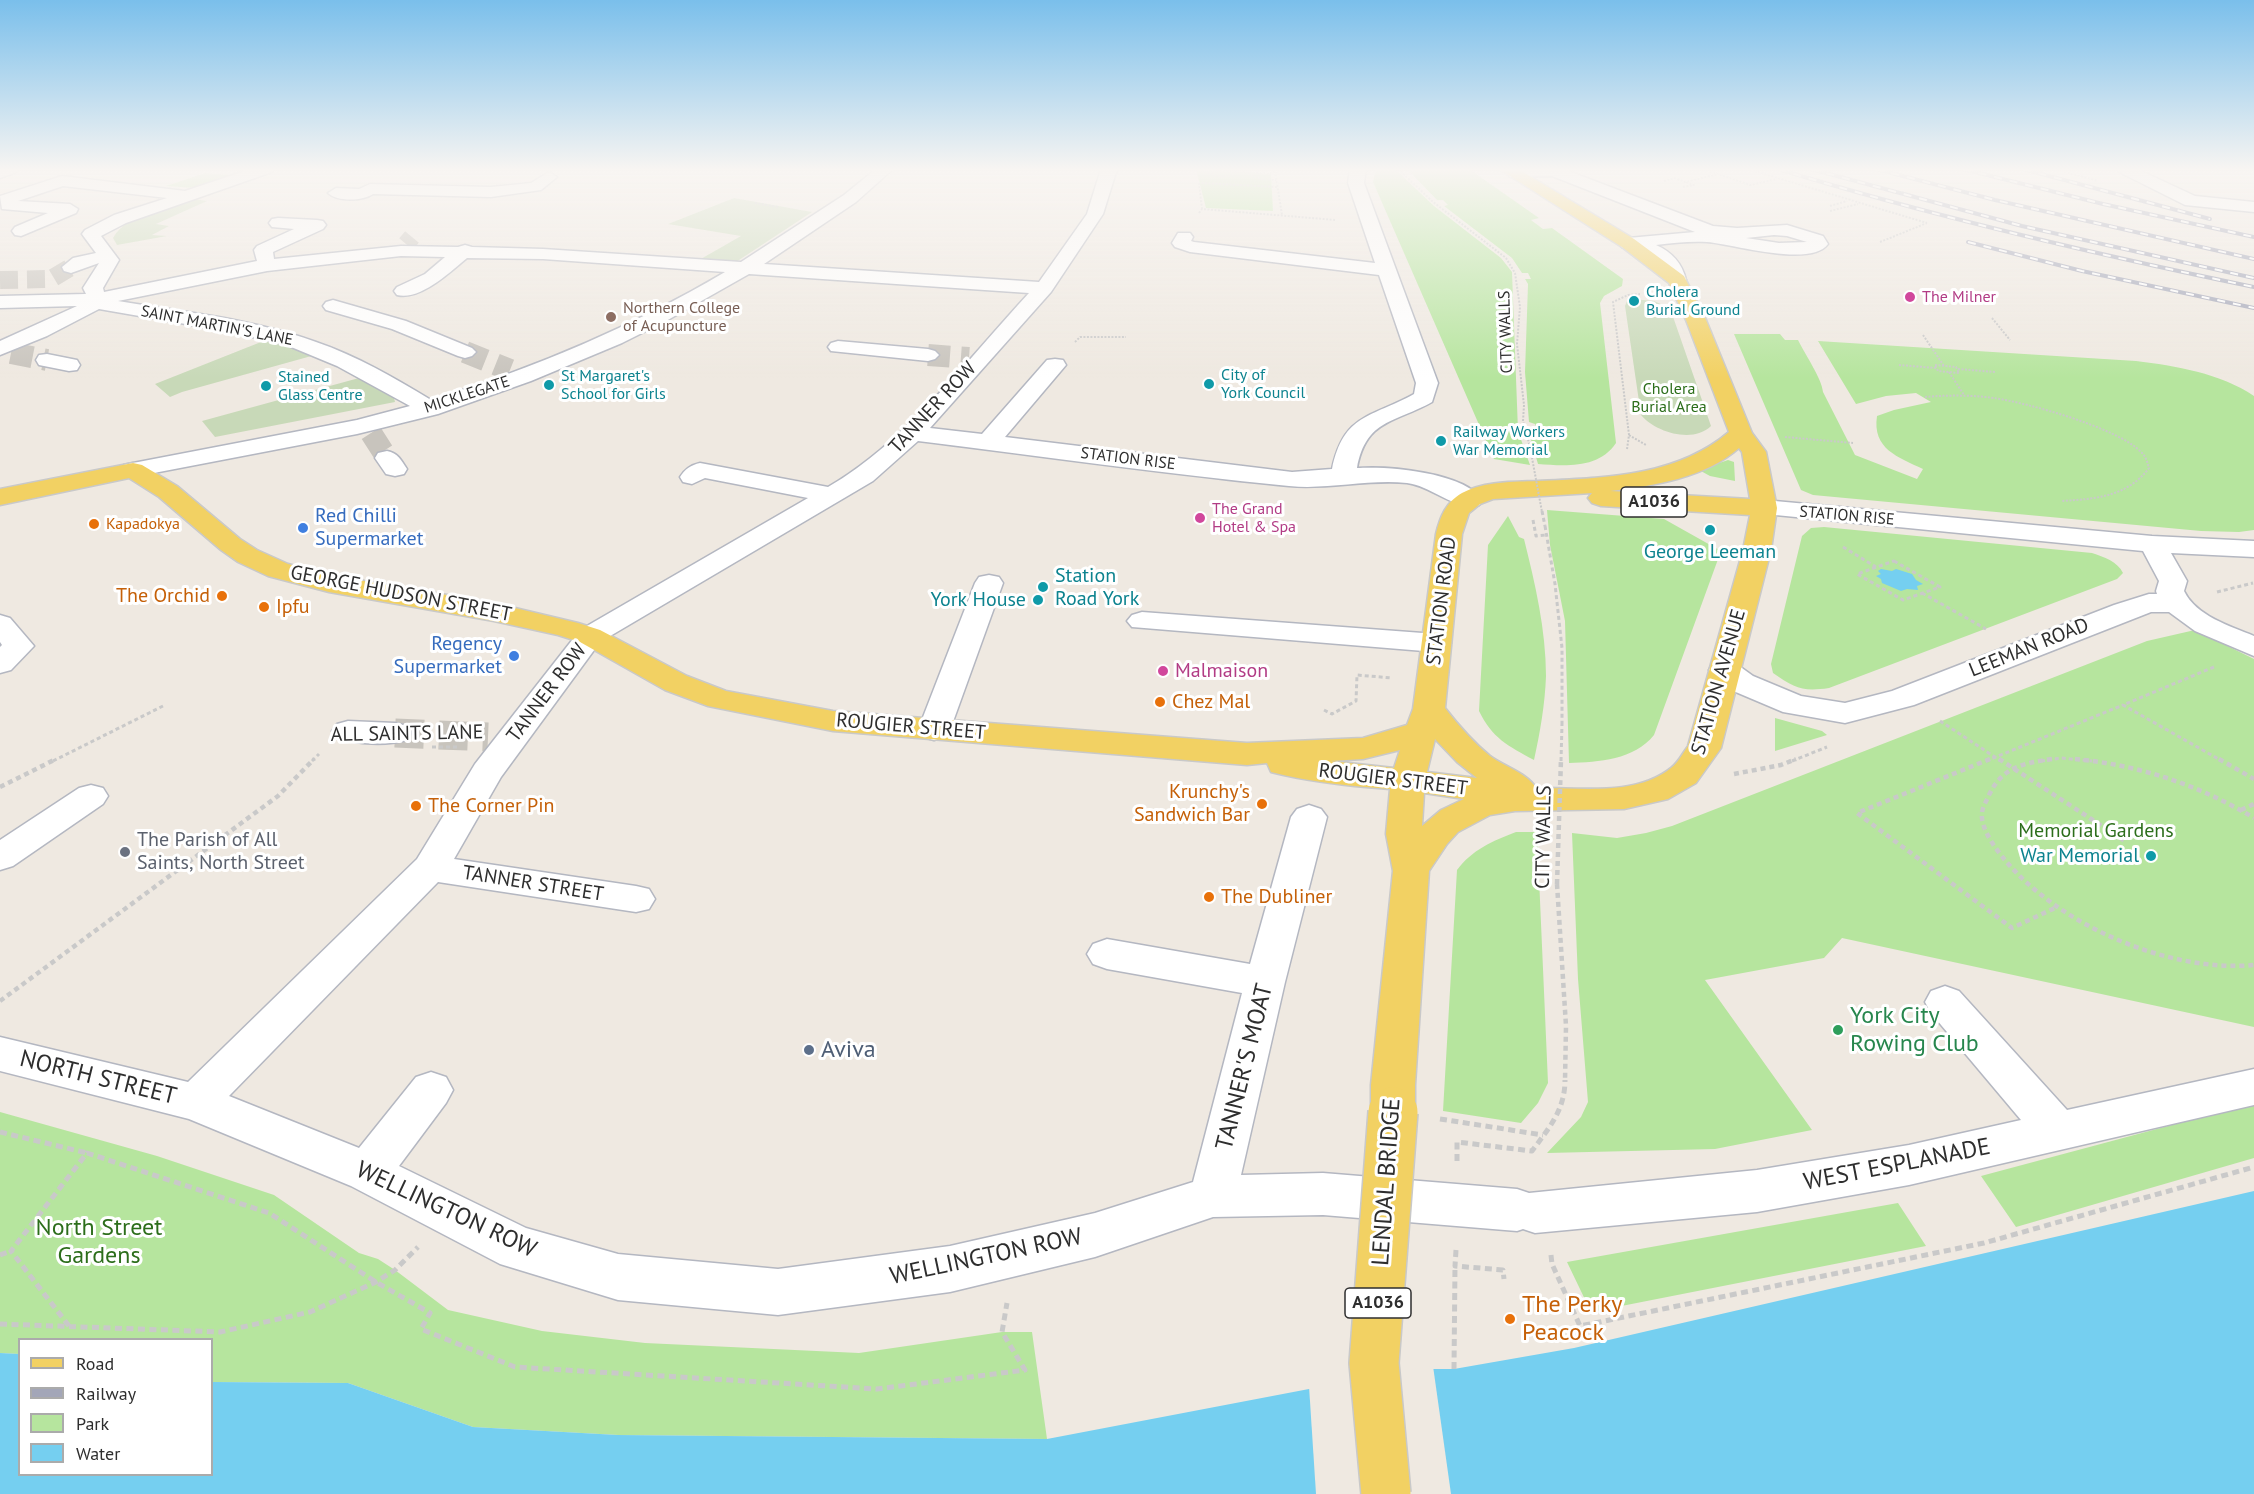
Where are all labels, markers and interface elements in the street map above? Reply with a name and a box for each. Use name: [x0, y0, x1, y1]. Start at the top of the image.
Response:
place label: Cholera Burial Ground: [1646, 282, 1740, 320]
place label: The Milner: [1922, 287, 1996, 307]
street label: CITY WALLS: [1495, 290, 1517, 374]
marker: The Milner: [1903, 290, 1917, 304]
marker: Cholera Burial Ground: [1627, 294, 1641, 308]
place label: Northern College of Acupuncture: [623, 298, 740, 336]
street label: SAINT MARTIN'S LANE: [139, 302, 295, 350]
marker: Northern College of Acupuncture: [604, 310, 618, 324]
street label: TANNER ROW: [884, 357, 982, 459]
place label: City of York Council: [1221, 365, 1305, 403]
place label: St Margaret's School for Girls: [561, 366, 666, 404]
place label: Stained Glass Centre: [278, 367, 363, 405]
street label: MICKLEGATE: [422, 372, 512, 418]
marker: City of York Council: [1202, 377, 1216, 391]
marker: St Margaret's School for Girls: [542, 378, 556, 392]
marker: Stained Glass Centre: [259, 379, 273, 393]
park label: Cholera Burial Area: [1631, 379, 1707, 417]
place label: Railway Workers War Memorial: [1453, 422, 1565, 460]
marker: Railway Workers War Memorial: [1434, 434, 1448, 448]
street label: STATION RISE: [1080, 444, 1176, 474]
road number: A1036: [1621, 487, 1687, 517]
place label: The Grand Hotel & Spa: [1212, 499, 1296, 537]
street label: STATION RISE: [1799, 502, 1895, 530]
place label: Red Chilli Supermarket: [315, 504, 423, 551]
marker: The Grand Hotel & Spa: [1193, 511, 1207, 525]
place label: Kapadokya: [106, 514, 180, 534]
marker: Kapadokya: [87, 517, 101, 531]
marker: Red Chilli Supermarket: [296, 521, 310, 535]
marker: George Leeman: [1703, 523, 1717, 537]
street label: STATION ROAD: [1422, 535, 1462, 667]
place label: George Leeman: [1644, 540, 1776, 564]
street label: GEORGE HUDSON STREET: [288, 561, 514, 627]
place label: Station Road York: [1055, 564, 1139, 611]
marker: Station Road York: [1036, 580, 1050, 594]
place label: The Orchid: [116, 584, 210, 608]
place label: York House: [931, 588, 1026, 612]
marker: The Orchid: [215, 589, 229, 603]
marker: York House: [1031, 593, 1045, 607]
place label: Ipfu: [276, 595, 310, 619]
marker: Ipfu: [257, 600, 271, 614]
street label: STATION AVENUE: [1687, 606, 1751, 758]
street label: LEEMAN ROAD: [1966, 613, 2092, 683]
place label: Regency Supermarket: [394, 632, 502, 679]
street label: TANNER ROW: [502, 639, 592, 747]
marker: Regency Supermarket: [507, 649, 521, 663]
place label: Malmaison: [1175, 659, 1268, 683]
marker: Malmaison: [1156, 664, 1170, 678]
place label: Chez Mal: [1172, 690, 1250, 714]
marker: Chez Mal: [1153, 695, 1167, 709]
street label: ROUGIER STREET: [835, 709, 987, 745]
street label: ALL SAINTS LANE: [330, 721, 484, 747]
street label: ROUGIER STREET: [1317, 759, 1469, 801]
place label: Krunchy's Sandwich Bar: [1134, 780, 1250, 827]
street label: CITY WALLS: [1531, 785, 1557, 889]
place label: The Corner Pin: [428, 794, 554, 818]
marker: Krunchy's Sandwich Bar: [1255, 797, 1269, 811]
marker: The Corner Pin: [409, 799, 423, 813]
park label: Memorial Gardens: [2018, 819, 2174, 843]
place label: The Parish of All Saints, North Street: [137, 828, 305, 875]
place label: War Memorial: [2020, 844, 2139, 868]
marker: The Parish of All Saints, North Street: [118, 845, 132, 859]
marker: War Memorial: [2144, 849, 2158, 863]
street label: TANNER STREET: [461, 861, 605, 907]
place label: The Dubliner: [1221, 885, 1332, 909]
marker: The Dubliner: [1202, 890, 1216, 904]
street label: TANNER'S MOAT: [1210, 981, 1280, 1153]
place label: York City Rowing Club: [1850, 1002, 1979, 1058]
marker: York City Rowing Club: [1831, 1023, 1845, 1037]
place label: Aviva: [821, 1036, 876, 1064]
marker: Aviva: [802, 1043, 816, 1057]
street label: NORTH STREET: [17, 1045, 179, 1111]
street label: LENDAL BRIDGE: [1367, 1097, 1407, 1267]
street label: WEST ESPLANADE: [1801, 1133, 1993, 1197]
street label: WELLINGTON ROW: [351, 1156, 541, 1264]
park label: North Street Gardens: [36, 1214, 162, 1270]
street label: WELLINGTON ROW: [887, 1223, 1085, 1291]
road number: A1036: [1345, 1288, 1411, 1318]
place label: The Perky Peacock: [1522, 1291, 1622, 1347]
marker: The Perky Peacock: [1503, 1312, 1517, 1326]
legend: [18, 1338, 213, 1476]
text: Road: [76, 1352, 114, 1375]
text: Railway: [76, 1382, 136, 1405]
text: Park: [76, 1412, 109, 1435]
text: Water: [76, 1442, 120, 1465]

